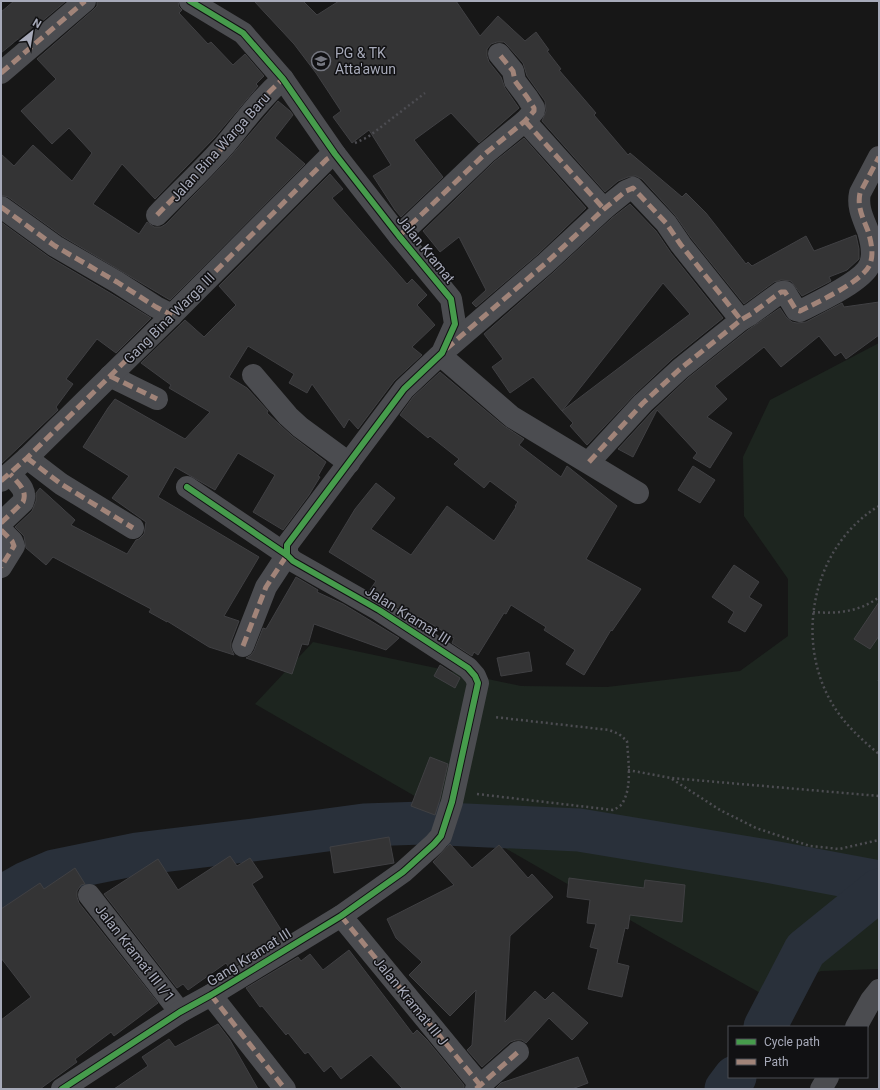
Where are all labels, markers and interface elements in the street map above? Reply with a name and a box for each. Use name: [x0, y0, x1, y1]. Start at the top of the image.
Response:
north arrow: [12, 12, 52, 52]
text: N: [30, 16, 44, 31]
place label: PG & TK Atta'awun: [335, 45, 396, 77]
school or university icon: PG & TK Atta'awun: [310, 50, 332, 72]
street label: Jalan Bina Warga Baru: [167, 89, 273, 205]
street label: Jalan Kramat: [394, 212, 459, 287]
street label: Gang Bina Warga III: [120, 269, 218, 367]
street label: Jalan Kramat III: [362, 582, 454, 648]
street label: Jalan Kramat III I/1: [92, 901, 178, 1005]
street label: Gang Kramat III: [204, 925, 294, 989]
street label: Jalan Kramat III J: [370, 954, 452, 1048]
legend: [728, 1026, 868, 1078]
text: Cycle path: [764, 1035, 820, 1049]
text: Path: [764, 1055, 789, 1069]

